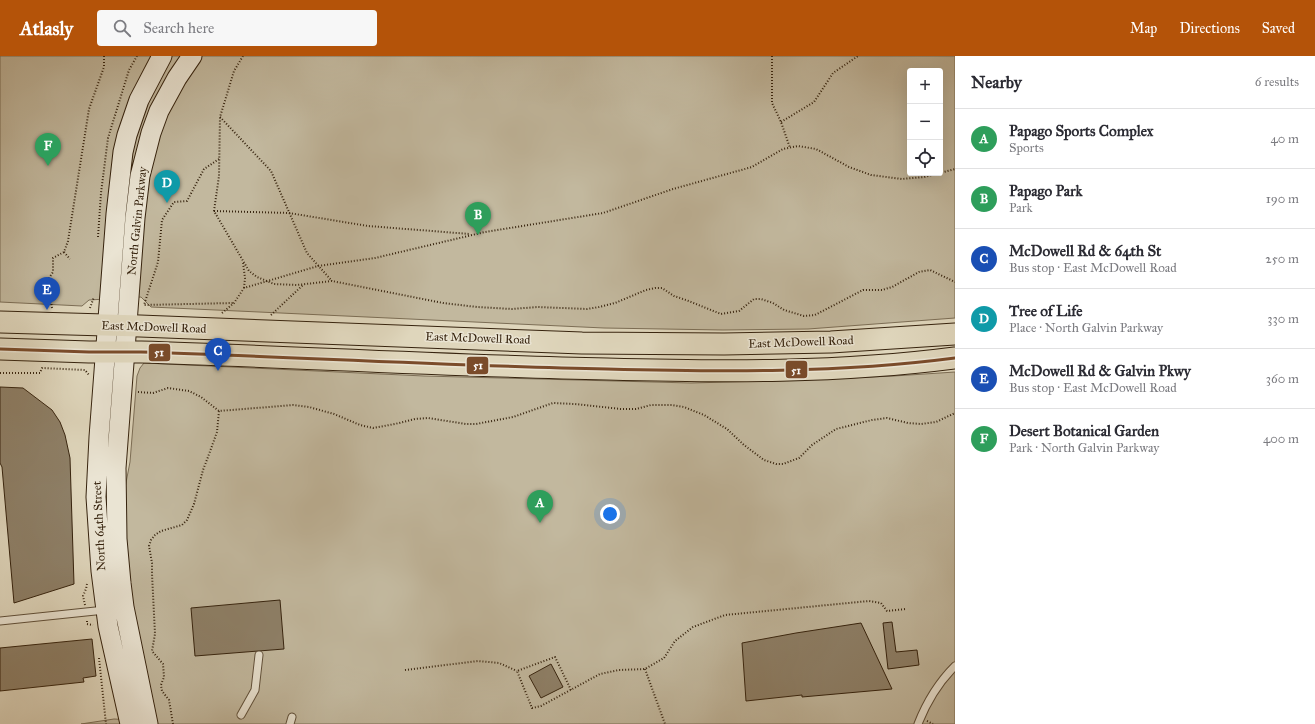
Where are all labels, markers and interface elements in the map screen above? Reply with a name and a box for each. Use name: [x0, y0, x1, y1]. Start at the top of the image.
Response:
search box: [97, 10, 377, 46]
text: Atlasly: [20, 17, 73, 40]
icon: search: [111, 17, 133, 39]
text: Search here: [143, 19, 214, 37]
text: Map: [1130, 20, 1157, 37]
text: Directions: [1179, 20, 1240, 37]
text: Saved: [1262, 20, 1295, 37]
map controls: [907, 68, 943, 176]
button: +: [907, 68, 943, 104]
text: Nearby: [971, 72, 1022, 93]
text: 6 results: [1255, 74, 1299, 90]
button: −: [907, 104, 943, 140]
text: Papago Sports Complex: [1009, 122, 1154, 140]
text: A: [980, 131, 988, 147]
text: 40 m: [1270, 131, 1299, 147]
pin: F: [35, 133, 61, 166]
button: locate: [907, 140, 943, 176]
text: Sports: [1009, 140, 1044, 156]
street label: North Galvin Parkway: [124, 166, 150, 276]
pin: D: [154, 170, 180, 203]
text: Papago Park: [1009, 182, 1083, 200]
text: B: [980, 191, 988, 207]
text: 190 m: [1266, 191, 1299, 207]
text: Park: [1009, 200, 1033, 216]
pin: B: [465, 202, 491, 235]
text: McDowell Rd & 64th St: [1009, 242, 1161, 260]
text: C: [980, 251, 988, 267]
text: 250 m: [1265, 251, 1299, 267]
text: Bus stop · East McDowell Road: [1009, 260, 1177, 276]
pin: E: [34, 277, 60, 310]
text: Tree of Life: [1009, 302, 1082, 320]
text: D: [979, 311, 989, 327]
text: 330 m: [1267, 311, 1299, 327]
street label: East McDowell Road: [101, 318, 207, 336]
text: Place · North Galvin Parkway: [1009, 320, 1163, 336]
street label: East McDowell Road: [425, 329, 531, 347]
street label: East McDowell Road: [748, 333, 854, 351]
pin: C: [205, 338, 231, 371]
line badge: 51: [148, 343, 171, 362]
text: 51: [154, 346, 164, 359]
line badge: 51: [466, 356, 489, 375]
text: 51: [473, 359, 483, 372]
line badge: 51: [785, 360, 808, 379]
text: McDowell Rd & Galvin Pkwy: [1009, 362, 1191, 380]
text: 51: [791, 364, 801, 377]
text: E: [979, 371, 989, 387]
text: 360 m: [1266, 371, 1299, 387]
text: Bus stop · East McDowell Road: [1009, 380, 1177, 396]
text: Desert Botanical Garden: [1009, 422, 1159, 440]
text: F: [980, 431, 988, 447]
text: 400 m: [1263, 431, 1299, 447]
text: Park · North Galvin Parkway: [1009, 440, 1159, 456]
street label: North 64th Street: [90, 480, 108, 571]
pin: A: [527, 490, 553, 523]
your location: [600, 504, 620, 524]

